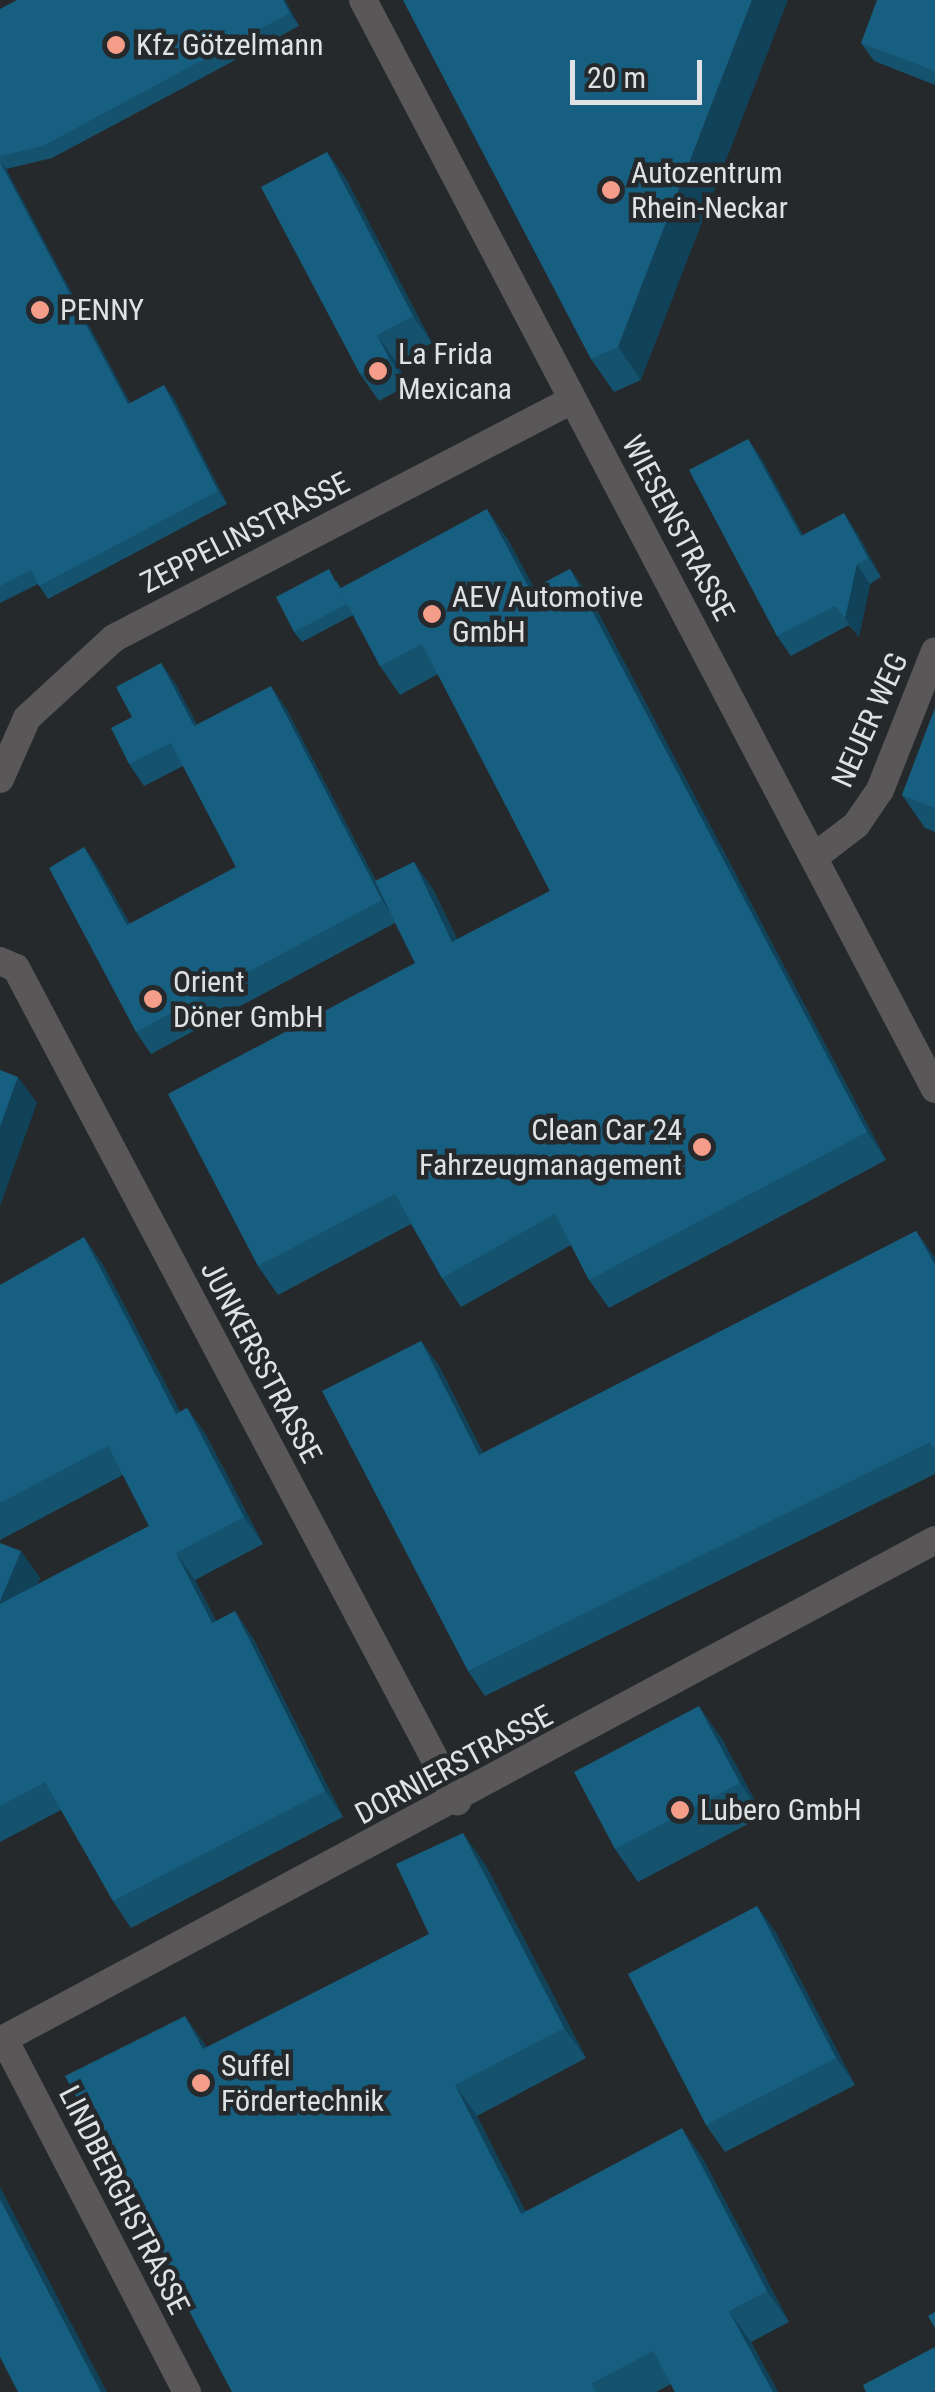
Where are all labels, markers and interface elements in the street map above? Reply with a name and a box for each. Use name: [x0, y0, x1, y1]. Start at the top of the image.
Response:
place label: Kfz Götzelmann: [136, 27, 323, 63]
marker: Kfz Götzelmann: [105, 34, 127, 56]
scale bar: [575, 40, 708, 102]
text: 20 m: [587, 60, 646, 95]
place label: Autozentrum Rhein-Neckar: [631, 155, 788, 226]
marker: Autozentrum Rhein-Neckar: [600, 179, 622, 201]
place label: PENNY: [60, 292, 144, 328]
marker: PENNY: [29, 299, 51, 321]
place label: La Frida Mexicana: [398, 336, 512, 406]
marker: La Frida Mexicana: [367, 360, 389, 382]
street label: WIESENSTRASSE: [614, 429, 742, 627]
street label: ZEPPELINSTRASSE: [135, 465, 355, 601]
place label: AEV Automotive GmbH: [452, 579, 643, 650]
marker: AEV Automotive GmbH: [421, 603, 443, 625]
street label: NEUER WEG: [824, 647, 916, 793]
place label: Orient Döner GmbH: [173, 964, 324, 1034]
marker: Orient Döner GmbH: [142, 988, 164, 1010]
place label: Clean Car 24 Fahrzeugmanagement: [419, 1112, 682, 1182]
marker: Clean Car 24 Fahrzeugmanagement: [691, 1136, 713, 1158]
street label: JUNKERSSTRASSE: [193, 1255, 329, 1469]
street label: DORNIERSTRASSE: [349, 1698, 559, 1832]
place label: Lubero GmbH: [700, 1792, 861, 1828]
marker: Lubero GmbH: [669, 1799, 691, 1821]
place label: Suffel Fördertechnik: [221, 2048, 384, 2118]
marker: Suffel Fördertechnik: [190, 2072, 212, 2094]
street label: LINDBERGHSTRASSE: [51, 2080, 197, 2320]

